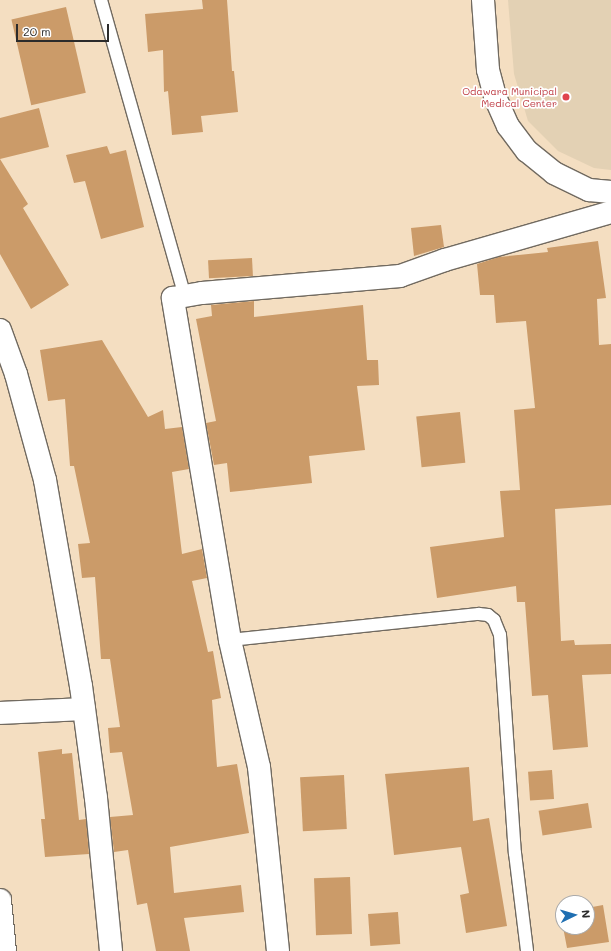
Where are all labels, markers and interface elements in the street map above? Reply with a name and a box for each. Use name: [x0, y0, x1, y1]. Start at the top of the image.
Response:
scale bar: [18, 16, 111, 42]
text: 20 m: [23, 23, 51, 39]
place label: Odawara Municipal Medical Center: [462, 85, 557, 108]
marker: Odawara Municipal Medical Center: [560, 91, 572, 103]
north arrow: [555, 895, 595, 935]
text: N: [579, 909, 594, 919]

